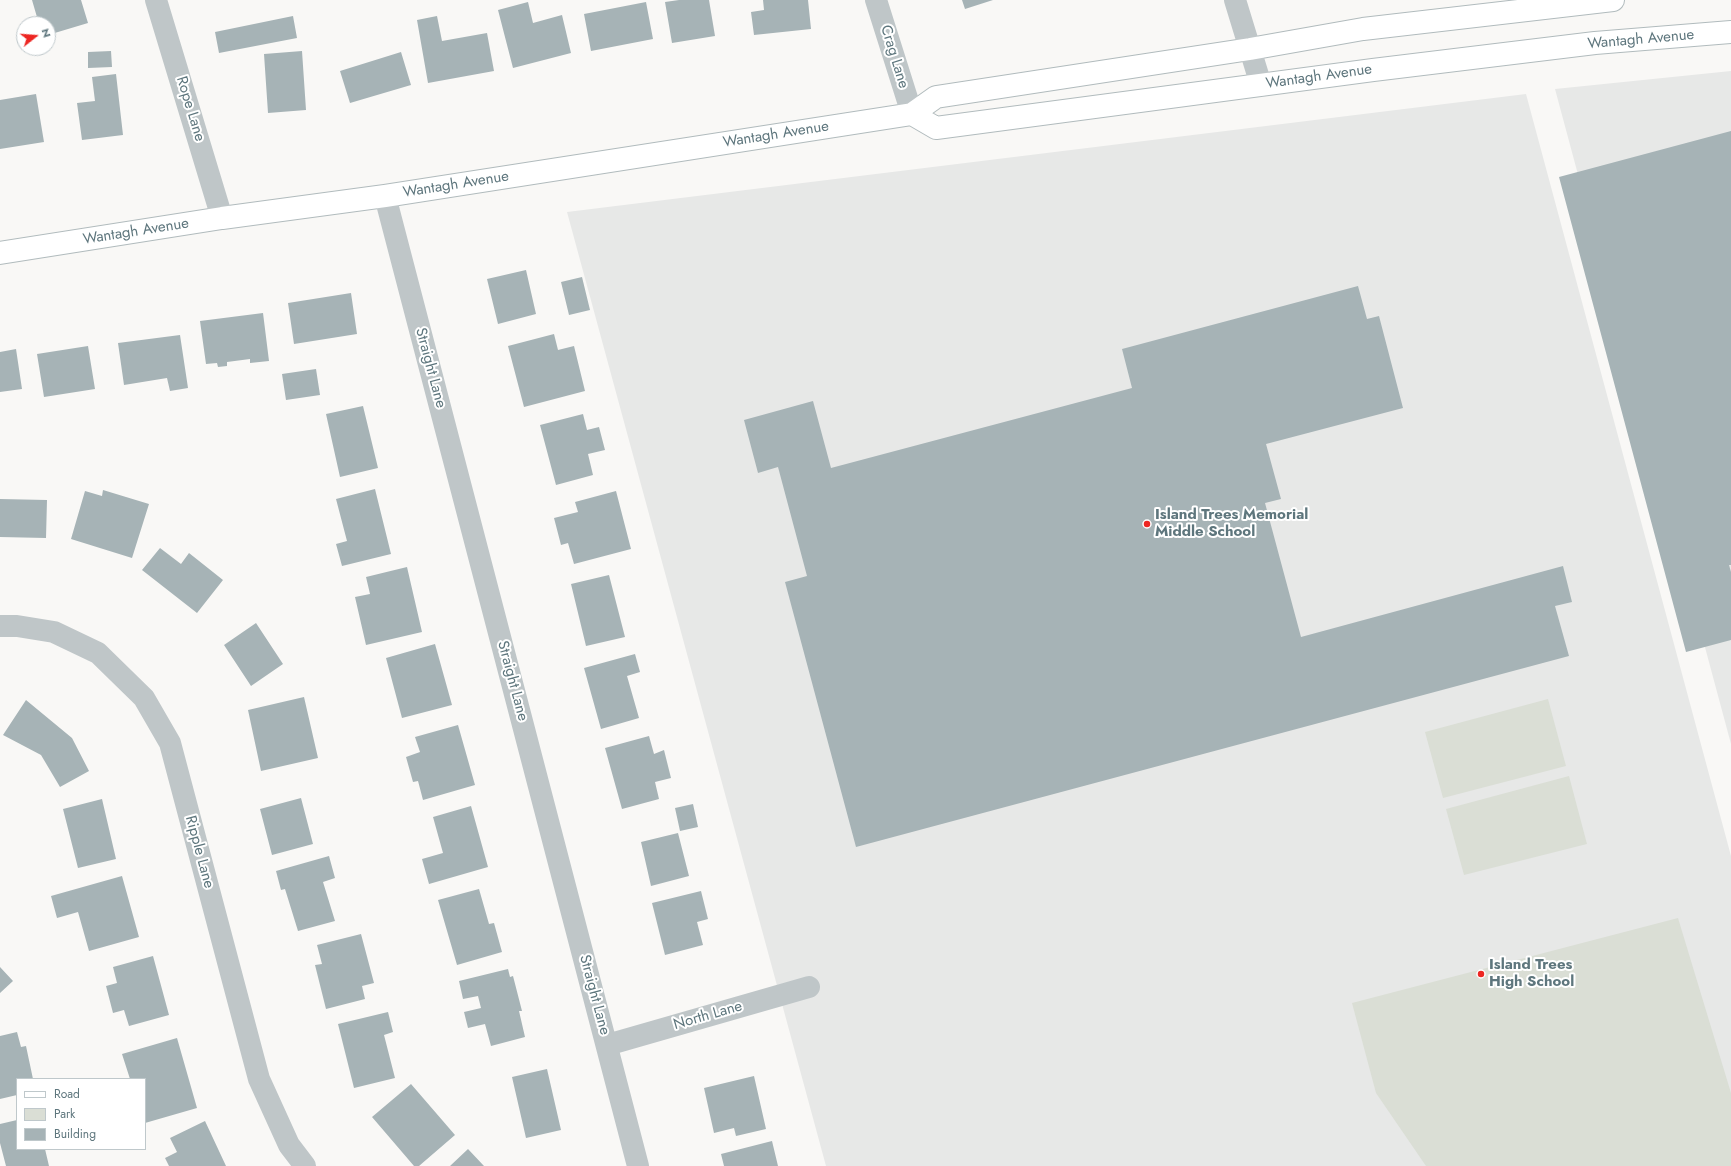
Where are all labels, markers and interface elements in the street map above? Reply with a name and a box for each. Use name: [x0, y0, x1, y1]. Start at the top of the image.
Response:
north arrow: [16, 16, 56, 56]
street label: Crag Lane: [876, 23, 912, 91]
text: N: [38, 26, 55, 39]
street label: Wantagh Avenue: [1587, 26, 1695, 54]
street label: Wantagh Avenue: [1265, 61, 1373, 93]
street label: Rope Lane: [172, 74, 208, 144]
street label: Wantagh Avenue: [722, 118, 830, 152]
street label: Wantagh Avenue: [402, 168, 510, 202]
street label: Wantagh Avenue: [82, 215, 190, 249]
street label: Straight Lane: [411, 326, 449, 410]
place label: Island Trees Memorial Middle School: [1155, 506, 1308, 541]
marker: Island Trees Memorial Middle School: [1142, 519, 1152, 529]
street label: Straight Lane: [493, 639, 531, 723]
street label: Ripple Lane: [181, 814, 217, 890]
street label: Straight Lane: [575, 953, 613, 1037]
place label: Island Trees High School: [1489, 956, 1574, 991]
marker: Island Trees High School: [1476, 969, 1486, 979]
street label: North Lane: [672, 998, 744, 1034]
legend: [16, 1078, 146, 1150]
text: Road: [54, 1085, 80, 1103]
text: Park: [54, 1105, 75, 1123]
text: Building: [54, 1125, 96, 1143]

